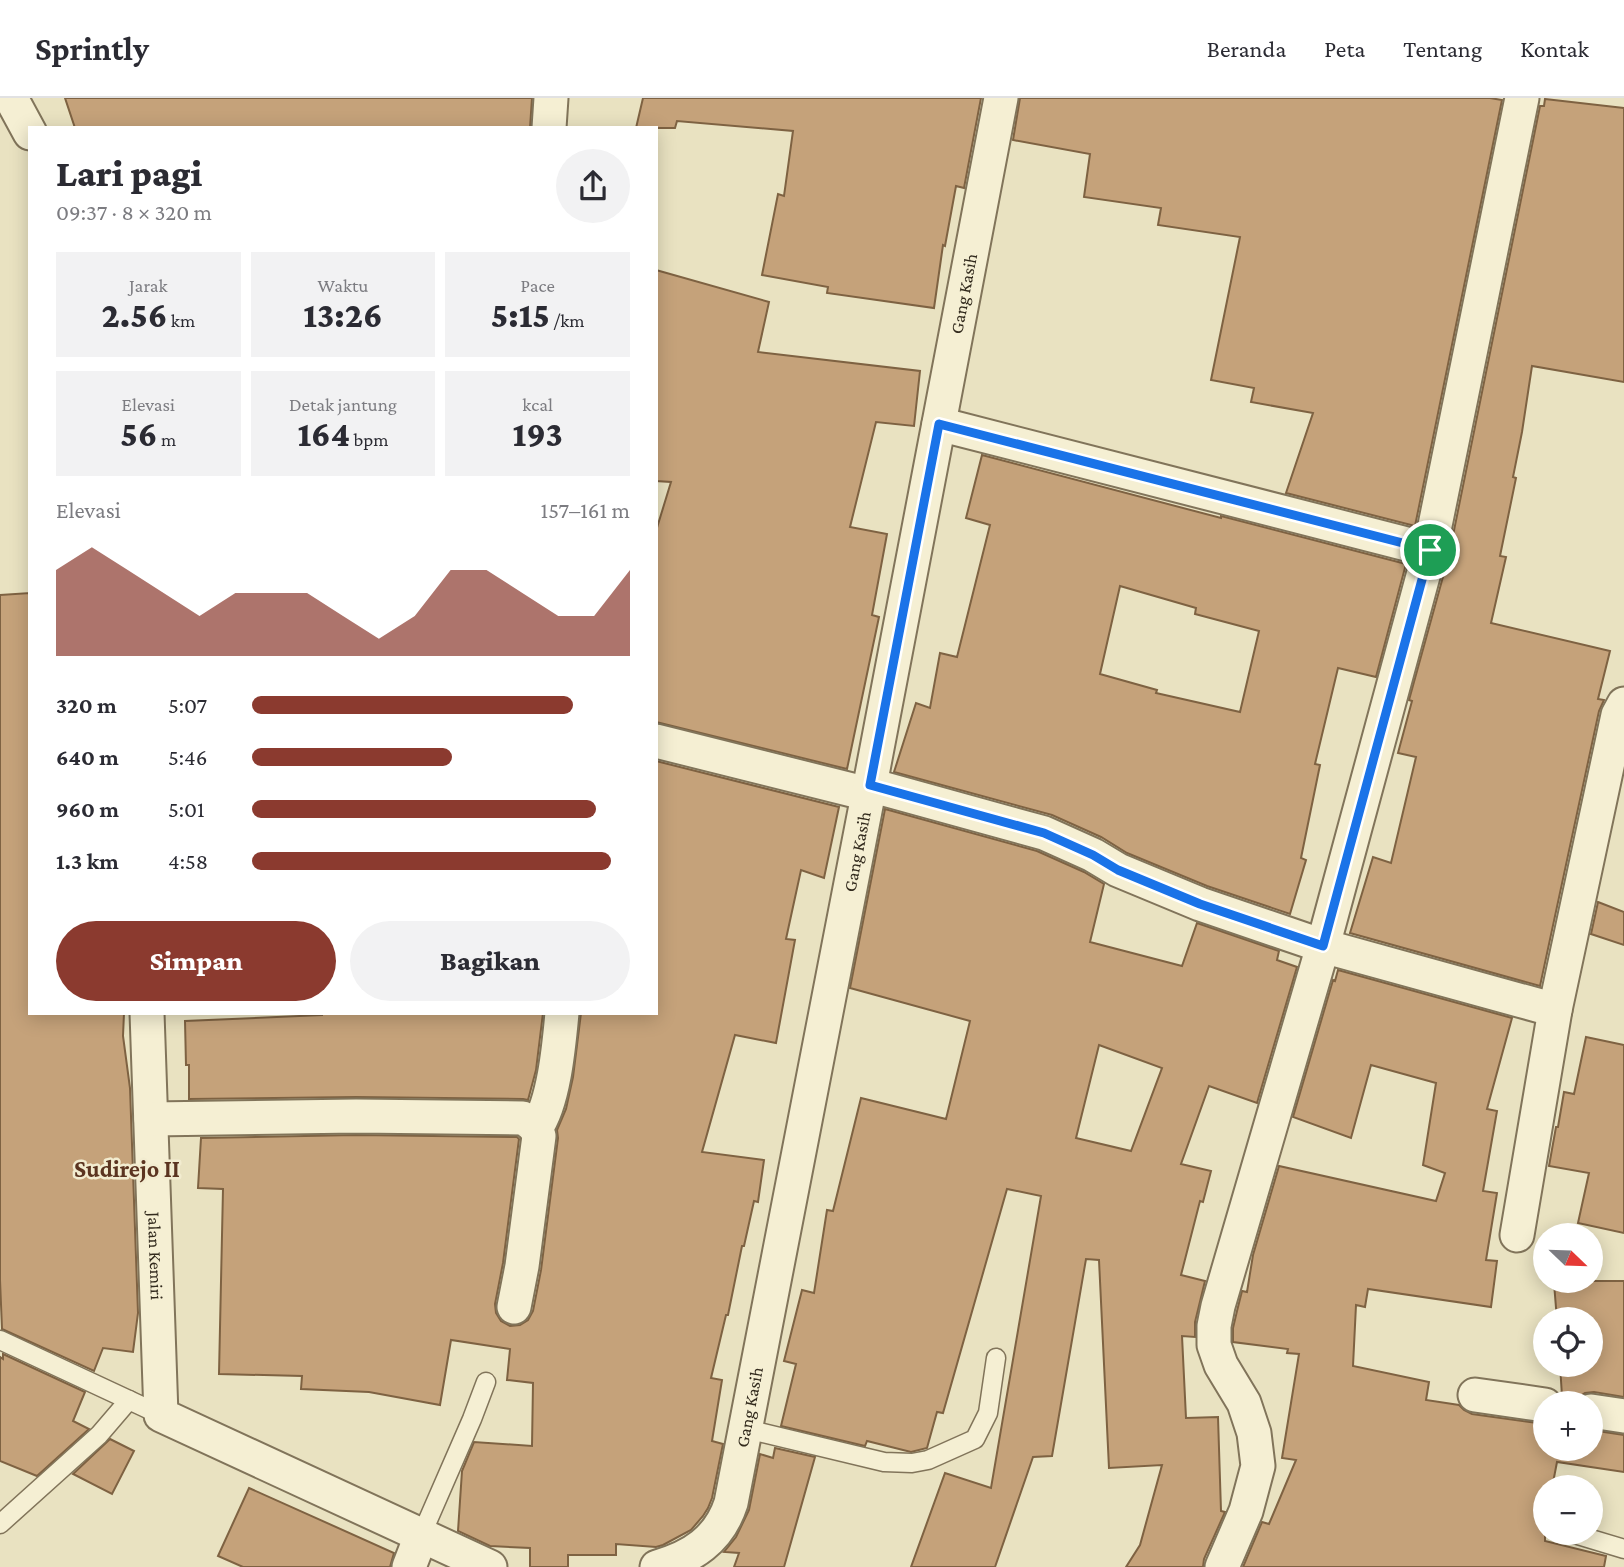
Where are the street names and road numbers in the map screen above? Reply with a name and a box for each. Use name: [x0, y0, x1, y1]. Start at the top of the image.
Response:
street label: Gang Kasih: [946, 251, 981, 335]
street label: Gang Kasih: [840, 809, 875, 893]
street label: Jalan Kemiri: [144, 1209, 167, 1301]
street label: Gang Kasih: [732, 1365, 767, 1449]

